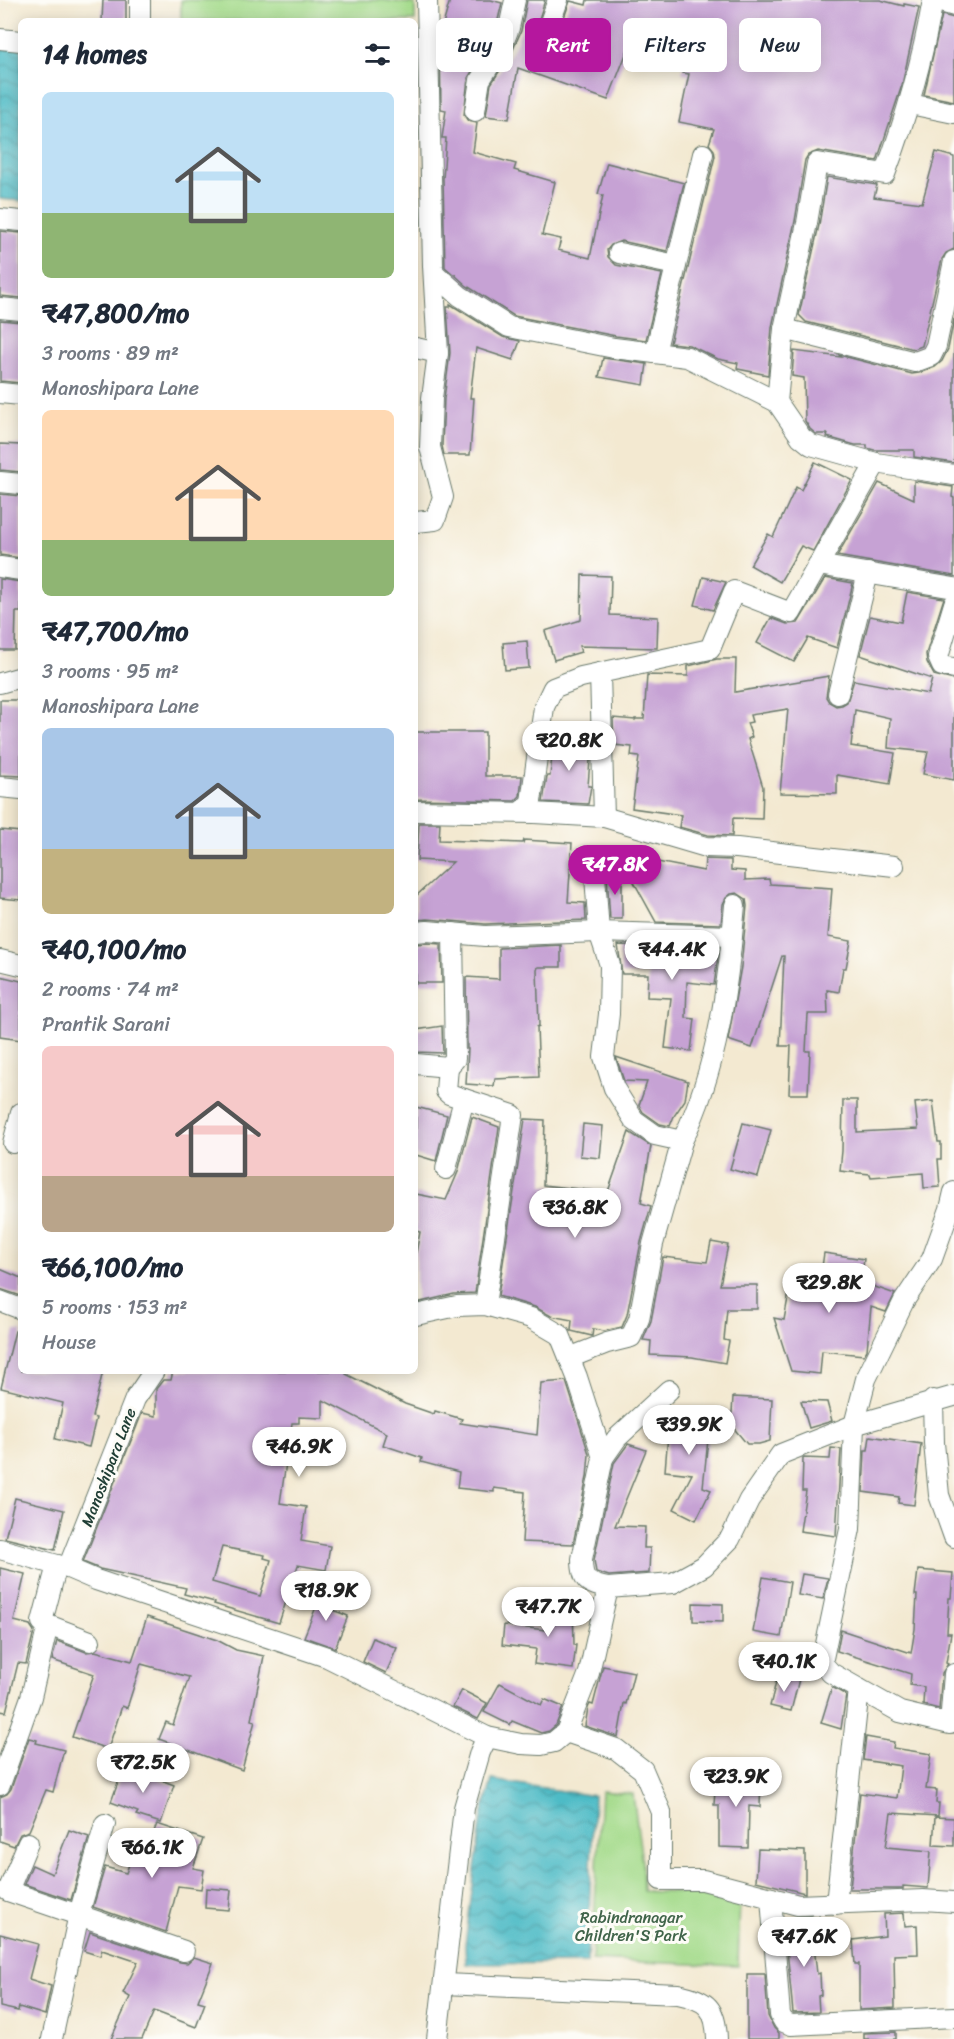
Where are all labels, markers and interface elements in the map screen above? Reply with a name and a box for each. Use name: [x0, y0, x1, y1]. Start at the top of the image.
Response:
chip: Buy: [436, 18, 513, 72]
chip: Rent: [525, 18, 611, 72]
chip: Filters: [623, 18, 727, 72]
chip: New: [739, 18, 821, 72]
text: 14 homes: [42, 31, 147, 77]
icon: filters: [361, 38, 394, 71]
icon: home: [164, 131, 272, 239]
text: ₹47,800/mo: [42, 290, 189, 336]
text: 3 rooms · 89 m²: [42, 336, 179, 371]
text: Manoshipara Lane: [42, 371, 199, 406]
icon: home: [164, 449, 272, 557]
text: ₹47,700/mo: [42, 608, 188, 654]
text: 3 rooms · 95 m²: [42, 654, 179, 689]
text: Manoshipara Lane: [42, 689, 199, 724]
pin: ₹20.8K: [520, 721, 618, 772]
text: ₹20.8K: [536, 723, 602, 758]
icon: home: [164, 767, 272, 875]
pin: ₹47.8K: [566, 845, 664, 896]
text: ₹47.8K: [582, 847, 648, 882]
text: ₹40,100/mo: [42, 926, 186, 972]
pin: ₹44.4K: [623, 930, 721, 981]
text: ₹44.4K: [639, 932, 705, 967]
text: 2 rooms · 74 m²: [42, 972, 179, 1007]
text: Prantik Sarani: [42, 1007, 170, 1042]
icon: home: [164, 1085, 272, 1193]
pin: ₹36.8K: [526, 1188, 624, 1239]
text: ₹36.8K: [543, 1190, 607, 1225]
text: ₹66,100/mo: [42, 1244, 183, 1290]
pin: ₹29.8K: [780, 1263, 878, 1314]
text: ₹29.8K: [796, 1265, 862, 1300]
text: 5 rooms · 153 m²: [42, 1290, 187, 1325]
text: House: [42, 1325, 96, 1360]
street label: Manoshipara Lane: [72, 1403, 145, 1531]
pin: ₹39.9K: [640, 1405, 738, 1456]
text: ₹39.9K: [657, 1407, 721, 1442]
pin: ₹46.9K: [250, 1427, 348, 1478]
text: ₹46.9K: [266, 1429, 332, 1464]
pin: ₹18.9K: [277, 1571, 375, 1622]
text: ₹18.9K: [295, 1573, 357, 1608]
pin: ₹47.7K: [499, 1587, 597, 1638]
text: ₹47.7K: [516, 1589, 580, 1624]
pin: ₹40.1K: [735, 1642, 833, 1693]
text: ₹40.1K: [752, 1644, 816, 1679]
pin: ₹72.5K: [94, 1743, 192, 1794]
text: ₹72.5K: [111, 1745, 175, 1780]
pin: ₹23.9K: [687, 1757, 785, 1808]
text: ₹23.9K: [704, 1759, 768, 1794]
pin: ₹66.1K: [103, 1828, 201, 1879]
text: ₹66.1K: [122, 1830, 182, 1865]
park label: Rabindranagar Children'S Park: [575, 1903, 687, 1950]
pin: ₹47.6K: [755, 1917, 853, 1968]
text: ₹47.6K: [772, 1919, 836, 1954]

